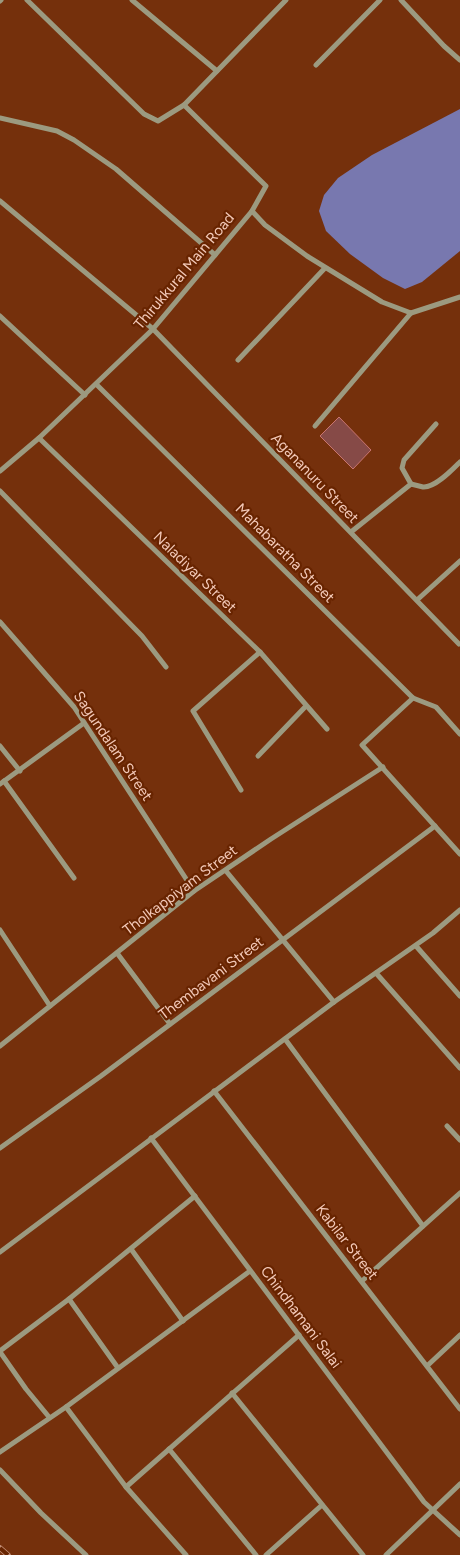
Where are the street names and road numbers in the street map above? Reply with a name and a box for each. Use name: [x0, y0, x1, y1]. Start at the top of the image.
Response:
street label: Thirukkural Main Road: [130, 209, 238, 333]
street label: Agananuru Street: [267, 429, 363, 527]
street label: Mahabaratha Street: [232, 500, 339, 607]
street label: Naladiyar Street: [150, 528, 241, 616]
street label: Sagundalam Street: [70, 688, 157, 804]
street label: Tholkappiyam Street: [119, 841, 241, 939]
street label: Thembavani Street: [155, 932, 267, 1023]
street label: Kabilar Street: [312, 1201, 382, 1284]
street label: Chindhamani Salai: [257, 1262, 345, 1372]

